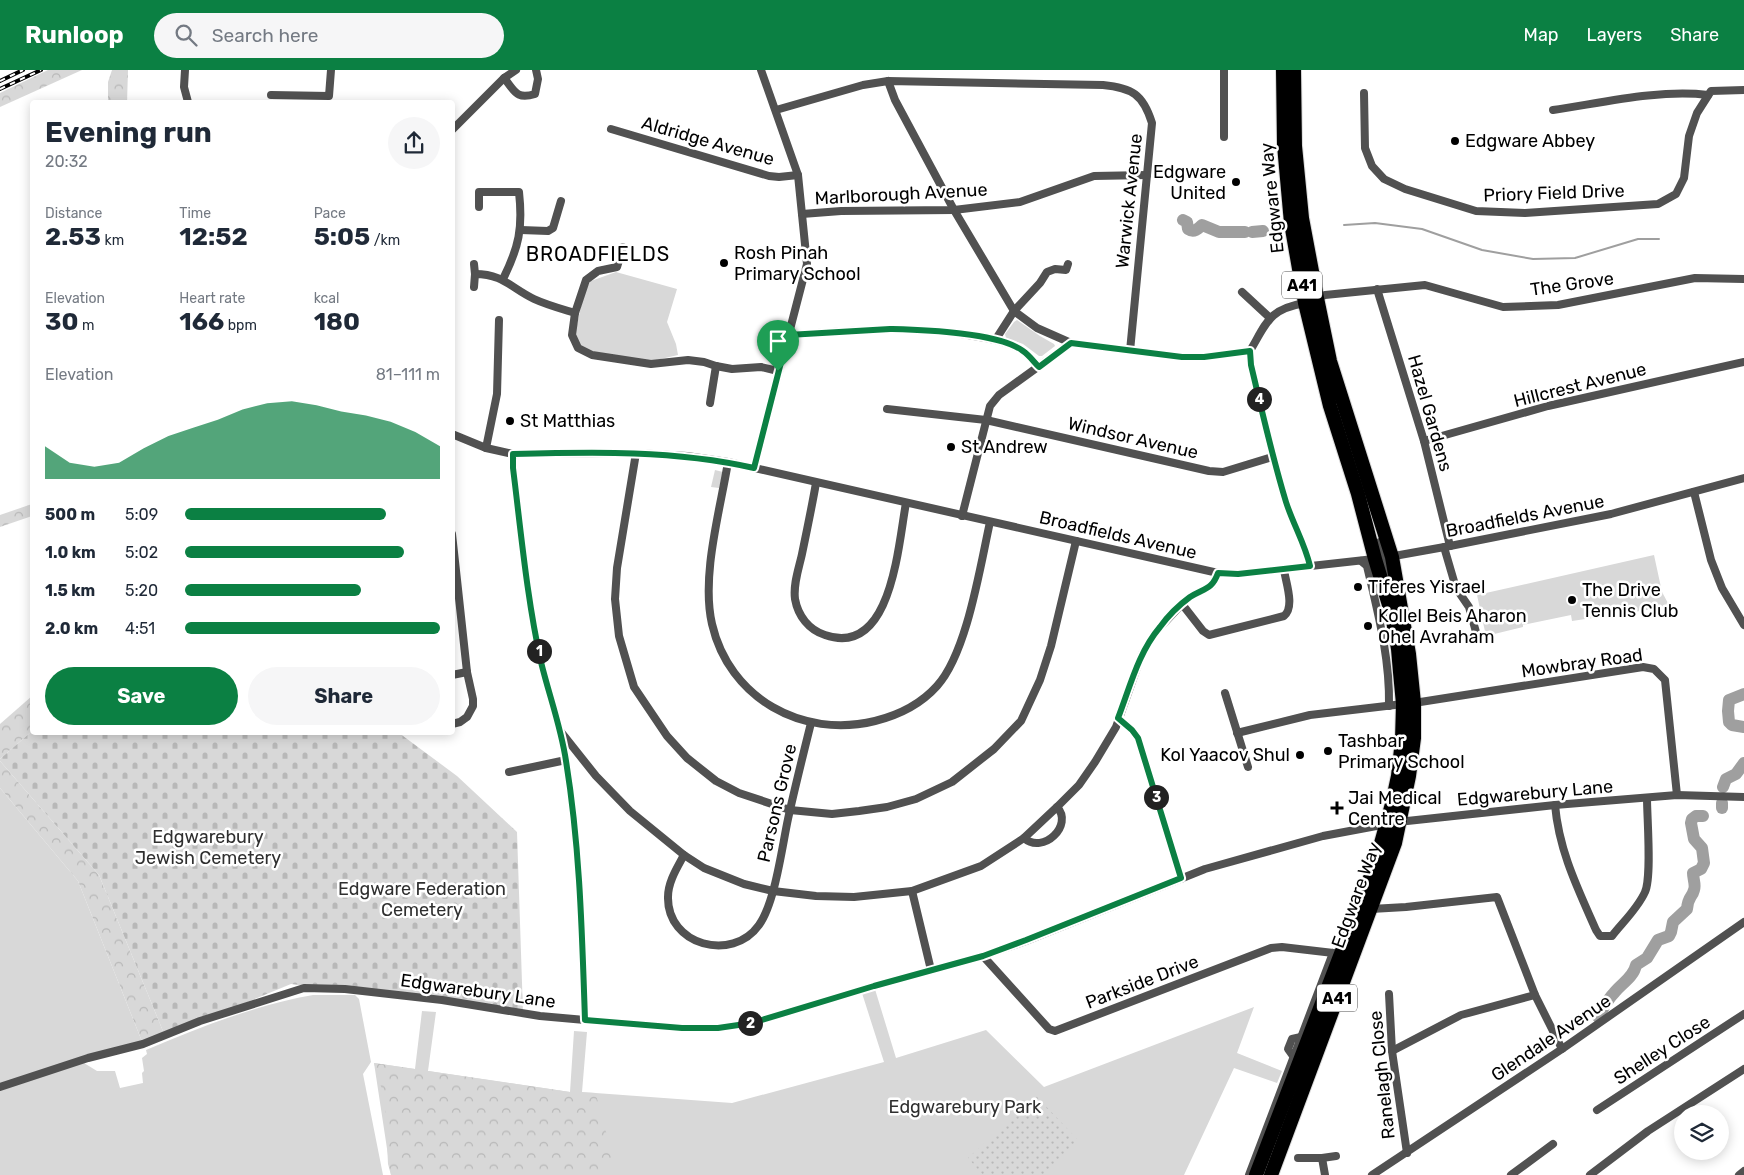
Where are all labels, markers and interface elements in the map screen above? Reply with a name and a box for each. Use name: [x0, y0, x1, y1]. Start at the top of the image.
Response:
search box: [154, 13, 504, 58]
text: Runloop: [25, 21, 124, 49]
icon: search: [172, 21, 200, 49]
text: Search here: [212, 24, 318, 47]
text: Map: [1524, 24, 1559, 46]
text: Layers: [1587, 24, 1642, 46]
text: Share: [1670, 24, 1719, 46]
street label: Aldridge Avenue: [639, 112, 777, 170]
text: Evening run: [45, 116, 212, 149]
button: share: [388, 117, 440, 169]
place label: Edgware Abbey: [1465, 130, 1595, 152]
street label: Warwick Avenue: [1111, 132, 1147, 270]
marker: Edgware Abbey: [1449, 135, 1461, 147]
street label: Edgware Way: [1255, 142, 1289, 254]
text: 20:32: [45, 152, 88, 171]
place label: Edgware United: [1153, 161, 1226, 204]
marker: Edgware United: [1230, 176, 1242, 188]
street label: Marlborough Avenue: [814, 178, 988, 210]
street label: Priory Field Drive: [1483, 180, 1625, 206]
text: Distance: [45, 205, 102, 222]
text: Time: [179, 205, 211, 222]
text: Pace: [314, 205, 346, 222]
text: 2.53: [45, 222, 101, 251]
text: 12:52: [179, 222, 248, 251]
text: 5:05: [314, 222, 370, 251]
text: km: [101, 232, 124, 249]
text: /km: [370, 232, 400, 249]
district label: BROADFIELDS: [526, 242, 670, 266]
place label: Rosh Pinah Primary School: [734, 242, 861, 285]
marker: Rosh Pinah Primary School: [718, 257, 730, 269]
street label: The Grove: [1529, 267, 1615, 301]
road number: A41: [1282, 272, 1322, 298]
text: Elevation: [45, 290, 105, 307]
text: Heart rate: [179, 290, 245, 307]
text: kcal: [314, 290, 339, 307]
text: 30: [45, 307, 78, 336]
text: 166: [179, 307, 224, 336]
text: 180: [314, 307, 360, 336]
text: m: [78, 317, 94, 334]
text: bpm: [224, 317, 257, 334]
pin: [757, 320, 799, 371]
icon: arrive: [764, 327, 792, 355]
street label: Hazel Gardens: [1403, 352, 1457, 474]
street label: Hillcrest Avenue: [1511, 358, 1649, 412]
text: Elevation: [45, 365, 114, 384]
text: 81–111 m: [376, 365, 440, 384]
pin: 4: [1246, 386, 1272, 412]
text: 4: [1255, 391, 1264, 408]
place label: St Matthias: [520, 410, 615, 432]
street label: Windsor Avenue: [1066, 412, 1200, 464]
marker: St Matthias: [504, 415, 516, 427]
place label: St Andrew: [961, 436, 1048, 458]
marker: St Andrew: [945, 441, 957, 453]
street label: Broadfields Avenue: [1444, 490, 1606, 542]
text: 500 m: [45, 505, 95, 524]
text: 5:09: [125, 505, 158, 524]
street label: Broadfields Avenue: [1037, 506, 1199, 564]
text: 1.0 km: [45, 543, 96, 562]
text: 5:02: [125, 543, 158, 562]
place label: Tiferes Yisrael: [1368, 576, 1485, 598]
place label: The Drive Tennis Club: [1582, 579, 1678, 622]
text: 1.5 km: [45, 581, 95, 600]
text: 5:20: [125, 581, 158, 600]
marker: Tiferes Yisrael: [1352, 581, 1364, 593]
marker: The Drive Tennis Club: [1566, 594, 1578, 606]
place label: Kollel Beis Aharon Ohel Avraham: [1378, 605, 1527, 648]
text: 2.0 km: [45, 619, 98, 638]
text: 4:51: [125, 619, 155, 638]
marker: Kollel Beis Aharon Ohel Avraham: [1362, 620, 1374, 632]
pin: 1: [526, 638, 552, 664]
text: 1: [536, 643, 543, 660]
street label: Mowbray Road: [1520, 644, 1644, 682]
button: Save: [45, 667, 238, 725]
button: Share: [248, 667, 440, 725]
place label: Tashbar Primary School: [1338, 730, 1465, 773]
street label: Parsons Grove: [753, 742, 801, 864]
place label: Kol Yaacov Shul: [1160, 744, 1290, 766]
marker: Tashbar Primary School: [1322, 745, 1334, 757]
marker: Kol Yaacov Shul: [1294, 749, 1306, 761]
street label: Edgwarebury Lane: [1456, 775, 1614, 811]
pin: 3: [1144, 784, 1168, 810]
place label: Jai Medical Centre: [1348, 787, 1442, 830]
text: 3: [1152, 789, 1161, 806]
marker: Jai Medical Centre: [1330, 801, 1344, 815]
park label: Edgwarebury Jewish Cemetery: [135, 826, 281, 869]
street label: Edgware Way: [1327, 839, 1385, 951]
park label: Edgware Federation Cemetery: [338, 878, 506, 921]
street label: Parkside Drive: [1082, 950, 1202, 1014]
street label: Edgwarebury Lane: [399, 969, 557, 1013]
road number: A41: [1317, 984, 1357, 1011]
street label: Glendale Avenue: [1487, 990, 1615, 1086]
pin: 2: [738, 1010, 762, 1036]
street label: Ranelagh Close: [1364, 1010, 1400, 1140]
street label: Shelley Close: [1610, 1011, 1714, 1089]
text: 2: [746, 1015, 755, 1032]
park label: Edgwarebury Park: [889, 1096, 1042, 1118]
map controls: [1674, 1105, 1729, 1160]
button: layers: [1674, 1105, 1729, 1160]

